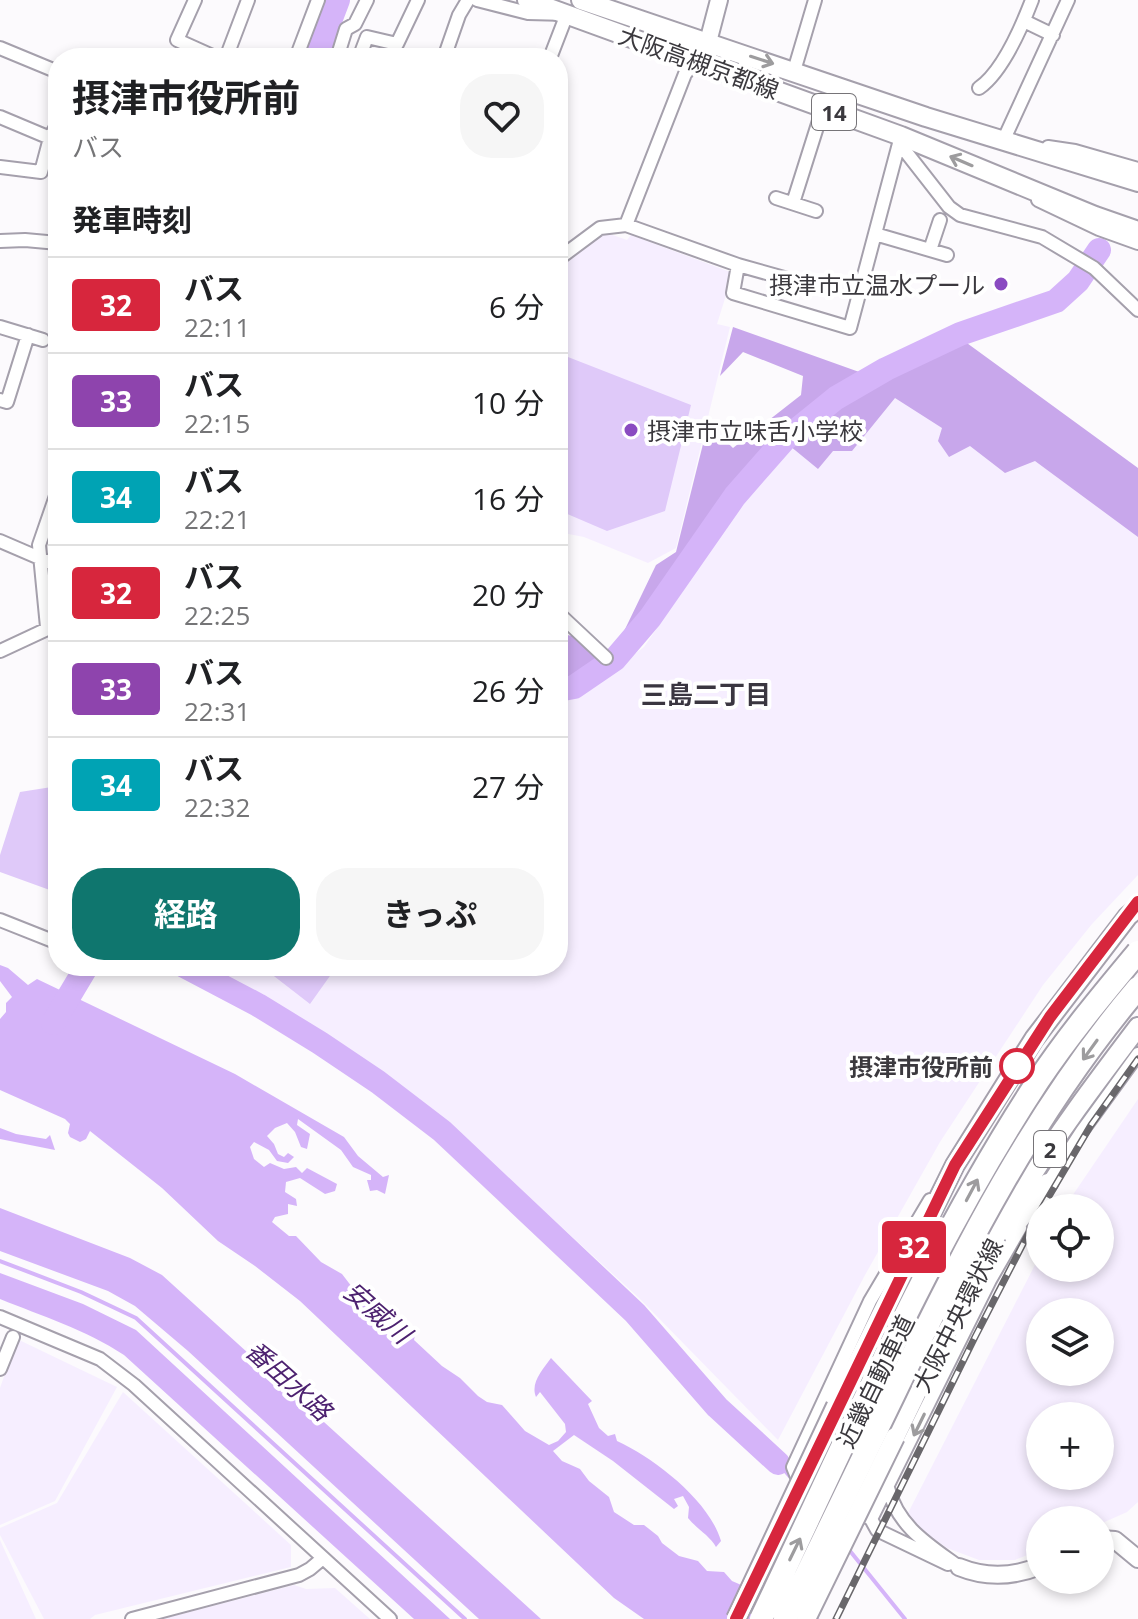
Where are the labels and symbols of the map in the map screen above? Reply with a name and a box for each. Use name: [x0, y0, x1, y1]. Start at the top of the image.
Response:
street label: 大阪高槻京都線: [614, 18, 784, 106]
one-way arrow: [748, 53, 774, 68]
road number: 14: [812, 94, 856, 130]
one-way arrow: [949, 153, 974, 168]
place label: 摂津市立温水プール: [769, 268, 985, 301]
marker: 摂津市立温水プール: [992, 275, 1010, 293]
place label: 摂津市立味舌小学校: [647, 414, 863, 447]
marker: 摂津市立味舌小学校: [622, 421, 640, 439]
district label: 三島二丁目: [641, 676, 771, 712]
one-way arrow: [1082, 1038, 1098, 1060]
marker: 摂津市役所前: [1000, 1049, 1034, 1083]
place label: 摂津市役所前: [849, 1050, 993, 1083]
road number: 2: [1034, 1131, 1066, 1167]
one-way arrow: [964, 1179, 980, 1202]
line badge: 32: [878, 1221, 950, 1273]
street label: 大阪中央環状線: [904, 1233, 1010, 1397]
water label: 安威川: [337, 1273, 422, 1353]
street label: 近畿自動車道: [829, 1309, 921, 1453]
water label: 番田水路: [238, 1332, 341, 1430]
one-way arrow: [911, 1413, 926, 1437]
one-way arrow: [788, 1537, 803, 1561]

